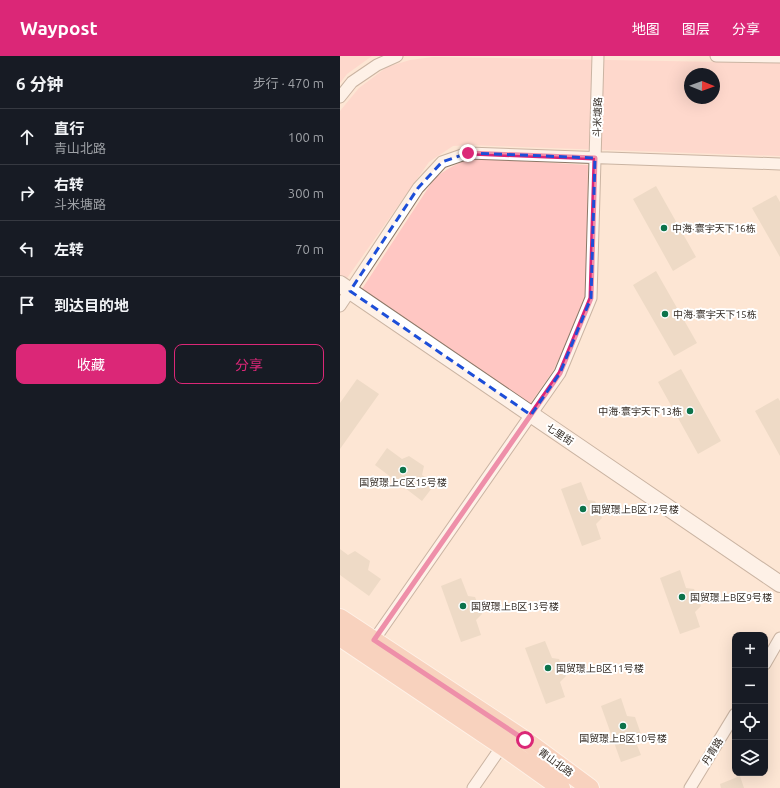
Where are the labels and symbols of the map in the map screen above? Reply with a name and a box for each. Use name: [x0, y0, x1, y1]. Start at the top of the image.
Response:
north arrow: [684, 68, 720, 104]
street label: 斗米塘路: [591, 97, 604, 137]
route end: [459, 144, 477, 162]
marker: 中海·寰宇天下16栋: [659, 223, 669, 233]
place label: 中海·寰宇天下16栋: [672, 223, 756, 234]
marker: 中海·寰宇天下15栋: [660, 309, 670, 319]
place label: 中海·寰宇天下15栋: [673, 309, 757, 320]
place label: 中海·寰宇天下13栋: [598, 406, 682, 417]
marker: 中海·寰宇天下13栋: [685, 406, 695, 416]
street label: 七里街: [544, 421, 575, 447]
marker: 国贸璟上C区15号楼: [398, 465, 408, 475]
place label: 国贸璟上C区15号楼: [359, 477, 447, 488]
marker: 国贸璟上B区12号楼: [578, 504, 588, 514]
place label: 国贸璟上B区12号楼: [591, 504, 679, 515]
marker: 国贸璟上B区9号楼: [677, 592, 687, 602]
place label: 国贸璟上B区9号楼: [690, 592, 772, 603]
marker: 国贸璟上B区13号楼: [458, 601, 468, 611]
place label: 国贸璟上B区13号楼: [471, 601, 559, 612]
marker: 国贸璟上B区11号楼: [543, 663, 553, 673]
place label: 国贸璟上B区11号楼: [556, 663, 644, 674]
marker: 国贸璟上B区10号楼: [618, 721, 628, 731]
route start: [516, 731, 534, 749]
place label: 国贸璟上B区10号楼: [579, 733, 667, 744]
street label: 丹青路: [700, 736, 725, 767]
street label: 青山北路: [536, 746, 575, 779]

